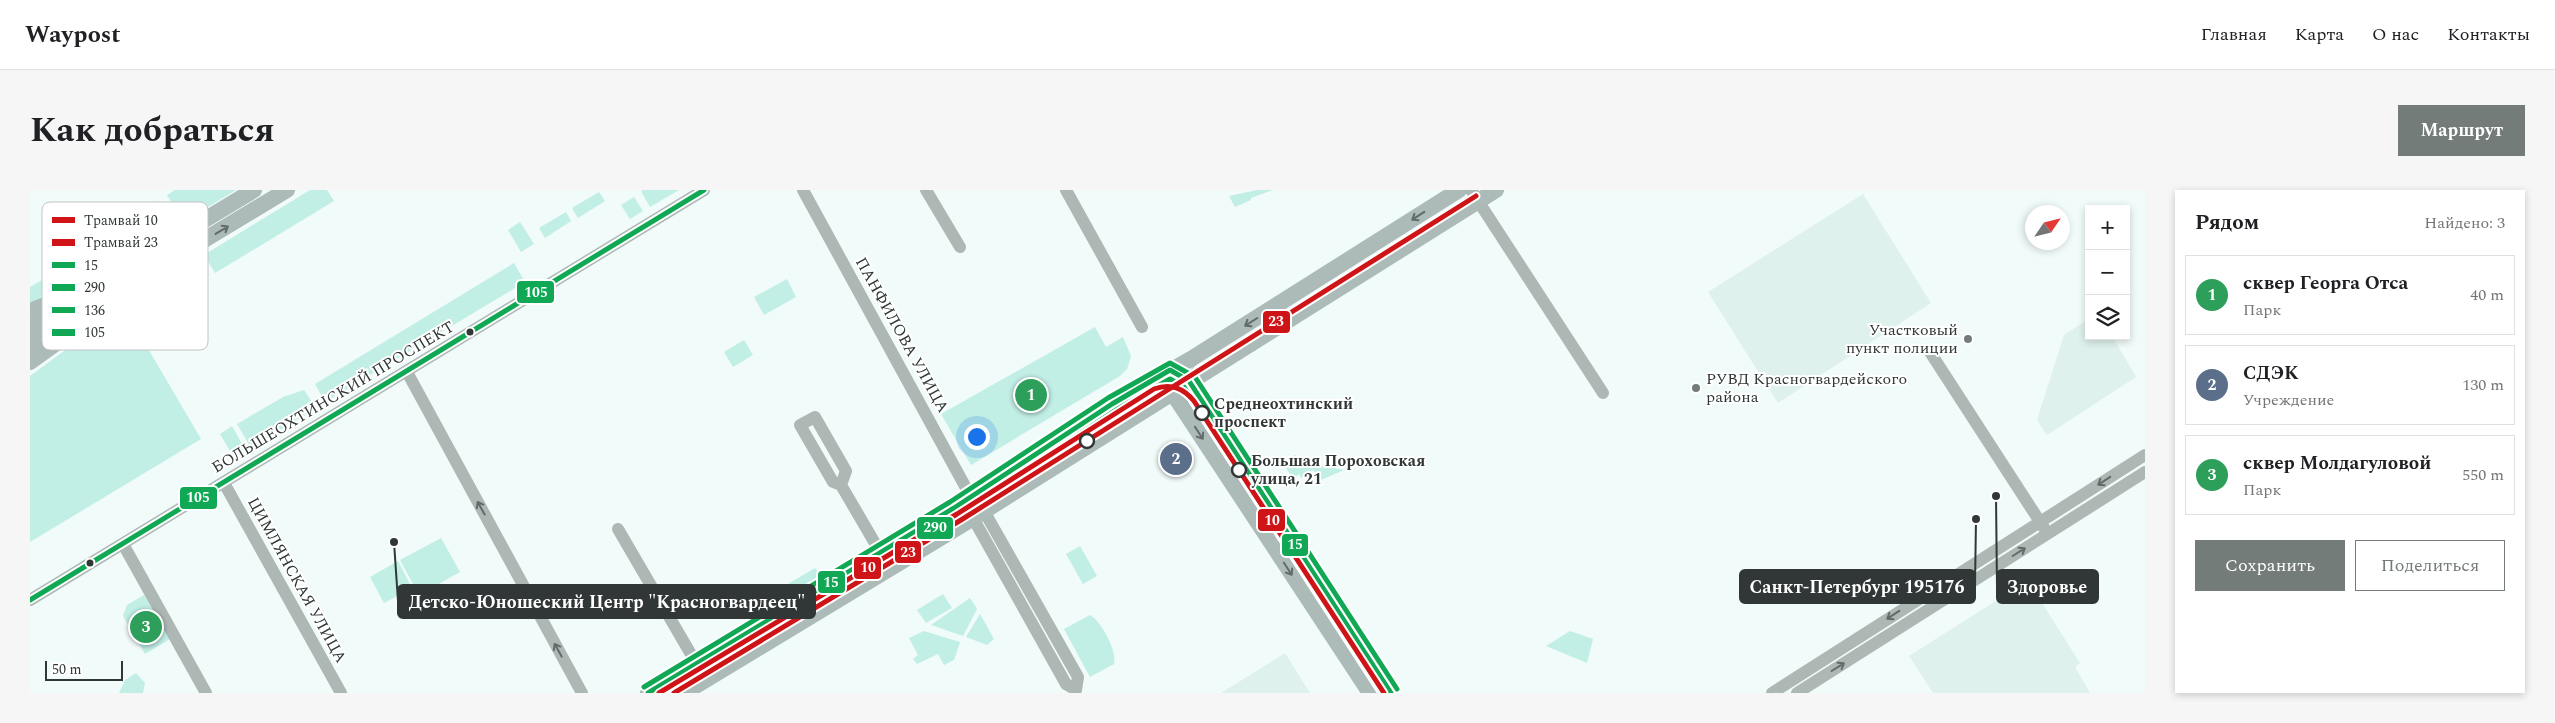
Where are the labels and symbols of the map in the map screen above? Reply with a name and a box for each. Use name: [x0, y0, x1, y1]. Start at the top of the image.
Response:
legend: [42, 202, 208, 350]
north arrow: [2025, 205, 2070, 250]
text: Трамвай 10: [84, 210, 158, 231]
one-way arrow: [1412, 212, 1426, 222]
one-way arrow: [214, 224, 228, 234]
text: Трамвай 23: [84, 232, 158, 253]
street label: ПАНФИЛОВА УЛИЦА: [849, 253, 955, 417]
text: 15: [84, 255, 98, 276]
text: 290: [84, 277, 105, 298]
line badge: 105: [516, 280, 555, 304]
text: 105: [524, 282, 548, 303]
text: 136: [84, 300, 105, 321]
line badge: 23: [1262, 310, 1291, 334]
text: 23: [1268, 311, 1284, 332]
street label: БОЛЬШЕОХТИНСКИЙ ПРОСПЕКТ: [207, 315, 459, 479]
one-way arrow: [1245, 317, 1259, 327]
place label: Участковый пункт полиции: [1846, 318, 1958, 360]
text: 105: [84, 322, 105, 343]
unlabelled marker: [465, 327, 475, 337]
marker: Участковый пункт полиции: [1962, 333, 1974, 345]
place label: РУВД Красногвардейского района: [1706, 367, 1907, 409]
pin: 1: [1015, 376, 1047, 414]
marker: РУВД Красногвардейского района: [1690, 382, 1702, 394]
place label: Среднеохтинский проспект: [1214, 392, 1353, 434]
marker: Среднеохтинский проспект: [1194, 405, 1210, 421]
your location: [964, 424, 990, 450]
one-way arrow: [1194, 425, 1204, 439]
unlabelled marker: [1079, 433, 1095, 449]
pin: 2: [1160, 440, 1192, 478]
place label: Большая Пороховская улица, 21: [1250, 449, 1426, 491]
marker: Большая Пороховская улица, 21: [1231, 462, 1247, 478]
one-way arrow: [2097, 476, 2111, 486]
line badge: 105: [179, 486, 218, 510]
text: 105: [186, 487, 210, 508]
street label: ЦИМЛЯНСКАЯ УЛИЦА: [241, 493, 353, 667]
one-way arrow: [475, 501, 485, 515]
line badge: 10: [1257, 508, 1286, 532]
text: 10: [1264, 510, 1280, 531]
line badge: 290: [916, 516, 954, 540]
text: 290: [923, 517, 947, 538]
line badge: 15: [1281, 533, 1309, 557]
text: 15: [1287, 534, 1303, 555]
line badge: 23: [894, 540, 922, 564]
text: 23: [900, 542, 916, 563]
one-way arrow: [2012, 546, 2026, 556]
line badge: 10: [853, 556, 882, 580]
text: 10: [860, 557, 876, 578]
unlabelled marker: [85, 558, 95, 568]
one-way arrow: [1283, 561, 1293, 575]
line badge: 15: [817, 570, 846, 594]
callout: Санкт-Петербург 195176: [1740, 570, 1975, 603]
callout: Здоровье: [1997, 570, 2098, 603]
text: 15: [823, 572, 839, 593]
text: Санкт-Петербург 195176: [1749, 574, 1965, 601]
text: Здоровье: [2007, 574, 2087, 601]
callout: Детско-Юношеский Центр "Красногвардеец": [398, 585, 815, 618]
text: Детско-Юношеский Центр "Красногвардеец": [409, 589, 805, 616]
pin: 3: [130, 608, 162, 646]
one-way arrow: [1887, 611, 1901, 621]
one-way arrow: [553, 644, 563, 658]
scale bar: [45, 658, 122, 681]
one-way arrow: [1830, 662, 1844, 672]

